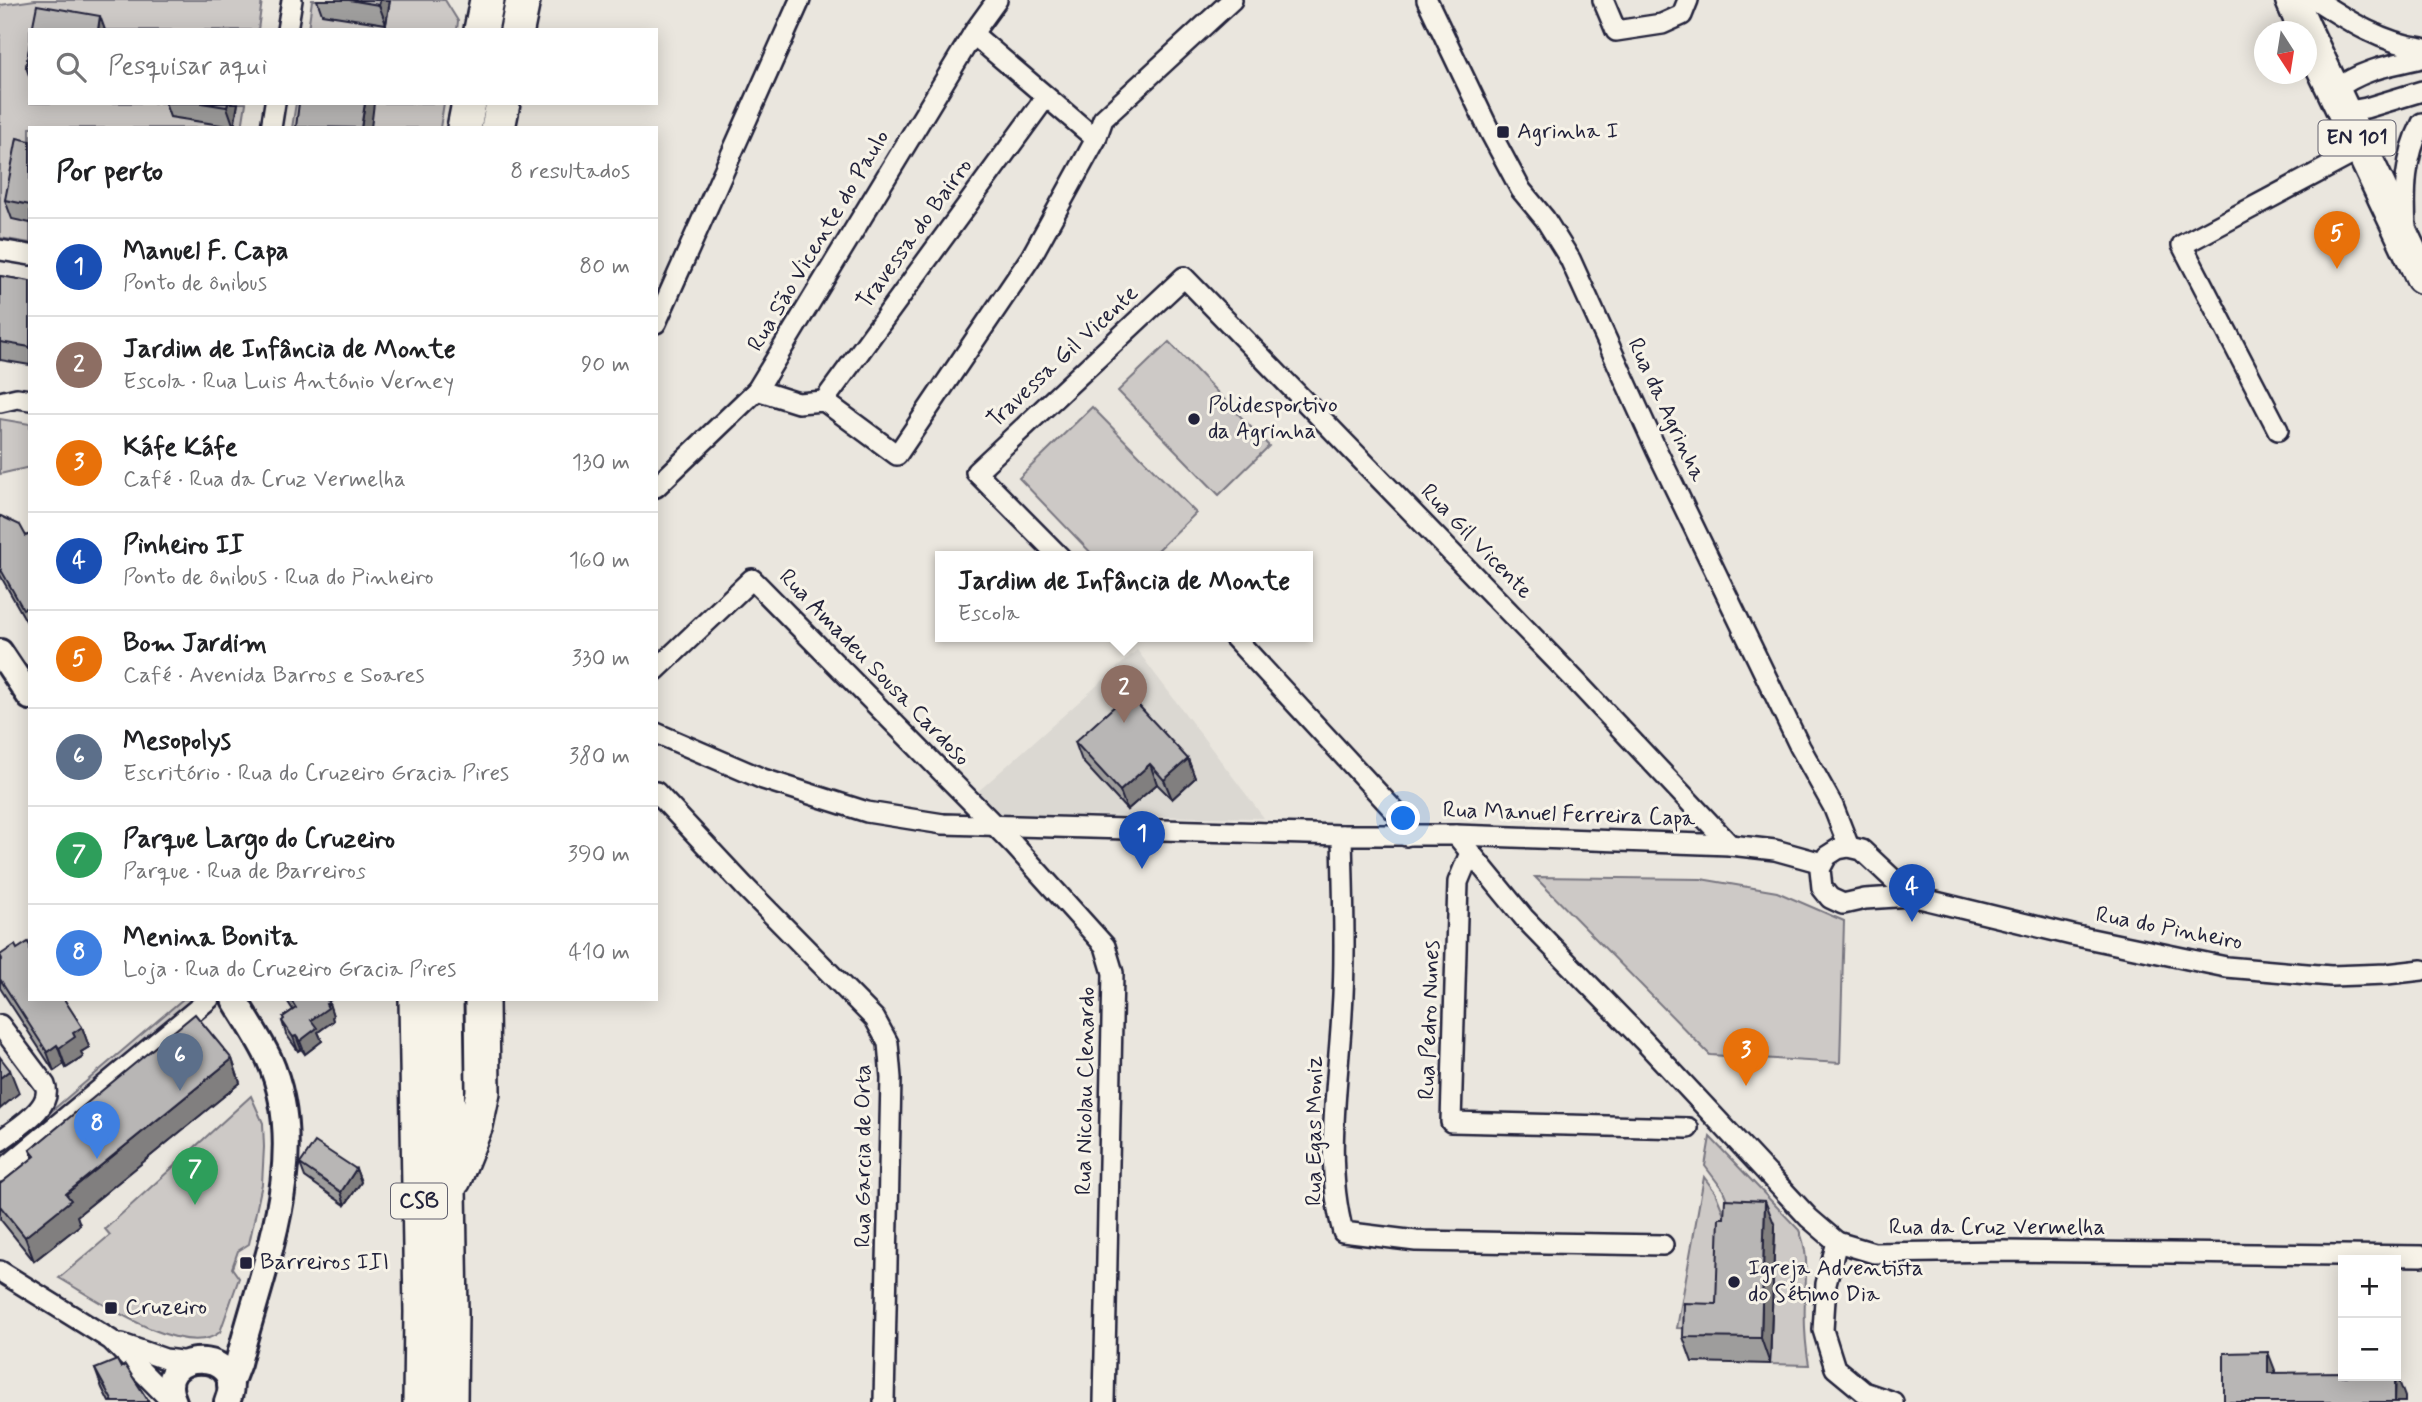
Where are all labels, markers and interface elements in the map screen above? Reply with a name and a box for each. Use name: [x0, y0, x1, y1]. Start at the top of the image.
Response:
north arrow: [2254, 21, 2317, 84]
search box: [28, 28, 658, 105]
icon: search: [52, 48, 90, 86]
text: Pesquisar aqui: [108, 50, 267, 84]
place label: Agrinha I: [1517, 117, 1619, 147]
road number: EN 101: [2318, 120, 2396, 156]
marker: Agrinha I: [1495, 124, 1511, 140]
street label: Rua São Vicente do Paulo: [741, 125, 897, 357]
text: Por perto: [56, 152, 163, 191]
street label: Travessa do Bairro: [850, 153, 980, 315]
text: 8 resultados: [510, 157, 630, 187]
pin: 5: [2314, 211, 2360, 269]
text: Manuel F. Capa: [123, 235, 288, 269]
text: 1: [74, 252, 84, 282]
text: 80 m: [579, 252, 630, 282]
text: Ponto de ônibus: [123, 269, 267, 299]
street label: Travessa Gil Vicente: [981, 279, 1145, 435]
text: Jardim de Infância de Monte: [123, 333, 456, 367]
street label: Rua da Agrinha: [1620, 333, 1712, 487]
text: 2: [73, 350, 85, 380]
text: 90 m: [581, 350, 630, 380]
text: Escola · Rua Luis António Verney: [123, 367, 454, 397]
place label: Polidesportivo da Agrinha: [1208, 391, 1338, 447]
marker: Polidesportivo da Agrinha: [1186, 411, 1202, 427]
text: Káfe Káfe: [123, 431, 238, 465]
text: 3: [74, 448, 84, 478]
text: 130 m: [572, 448, 630, 478]
text: Café · Rua da Cruz Vermelha: [123, 465, 406, 495]
street label: Rua Gil Vicente: [1413, 478, 1539, 606]
text: Pinheiro II: [123, 529, 244, 563]
text: 4: [72, 546, 86, 576]
text: 160 m: [569, 546, 630, 576]
popup: [935, 551, 1313, 642]
text: Ponto de ônibus · Rua do Pinheiro: [123, 563, 434, 593]
street label: Rua Amadeu Sousa Cardoso: [772, 563, 976, 773]
text: Jardim de Infância de Monte: [958, 565, 1290, 599]
text: Escola: [958, 599, 1020, 629]
text: Bom Jardim: [123, 627, 267, 661]
text: 5: [72, 644, 86, 674]
text: 330 m: [572, 644, 630, 674]
text: Café · Avenida Barros e Soares: [123, 661, 425, 691]
pin: 2: [1101, 665, 1147, 723]
text: Mesopolys: [123, 725, 231, 759]
text: 6: [73, 742, 85, 772]
text: 380 m: [569, 742, 630, 772]
text: Escritório · Rua do Cruzeiro Gracia Pires: [123, 759, 509, 789]
street label: Rua Manuel Ferreira Capa: [1442, 796, 1696, 834]
your location: [1386, 801, 1420, 835]
pin: 1: [1119, 811, 1165, 869]
text: Parque Largo do Cruzeiro: [123, 823, 395, 857]
text: 7: [72, 840, 86, 870]
text: 390 m: [568, 840, 630, 870]
text: Parque · Rua de Barreiros: [123, 857, 366, 887]
pin: 4: [1889, 864, 1935, 922]
street label: Rua do Pinheiro: [2093, 900, 2245, 958]
text: Menina Bonita: [123, 921, 297, 955]
text: 8: [73, 938, 85, 968]
text: 410 m: [568, 938, 630, 968]
street label: Rua Pedro Nunes: [1412, 940, 1448, 1100]
text: Loja · Rua do Cruzeiro Gracia Pires: [123, 955, 456, 985]
street label: Rua Nicolau Clenardo: [1069, 986, 1103, 1196]
pin: 3: [1723, 1028, 1769, 1086]
pin: 6: [157, 1033, 203, 1091]
street label: Rua Egas Moniz: [1300, 1056, 1330, 1206]
street label: Rua Garcia de Orta: [849, 1064, 879, 1248]
pin: 8: [74, 1101, 120, 1159]
pin: 7: [172, 1147, 218, 1205]
road number: CSB: [391, 1184, 447, 1218]
street label: Rua da Cruz Vermelha: [1889, 1213, 2105, 1243]
place label: Barreiros III: [260, 1248, 389, 1278]
place label: Igreja Adventista do Sétimo Dia: [1748, 1254, 1924, 1310]
marker: Barreiros III: [238, 1255, 254, 1271]
map controls: [2338, 1255, 2401, 1381]
button: +: [2338, 1255, 2401, 1318]
marker: Igreja Adventista do Sétimo Dia: [1726, 1274, 1742, 1290]
place label: Cruzeiro: [125, 1293, 207, 1323]
marker: Cruzeiro: [103, 1300, 119, 1316]
button: −: [2338, 1318, 2401, 1381]

